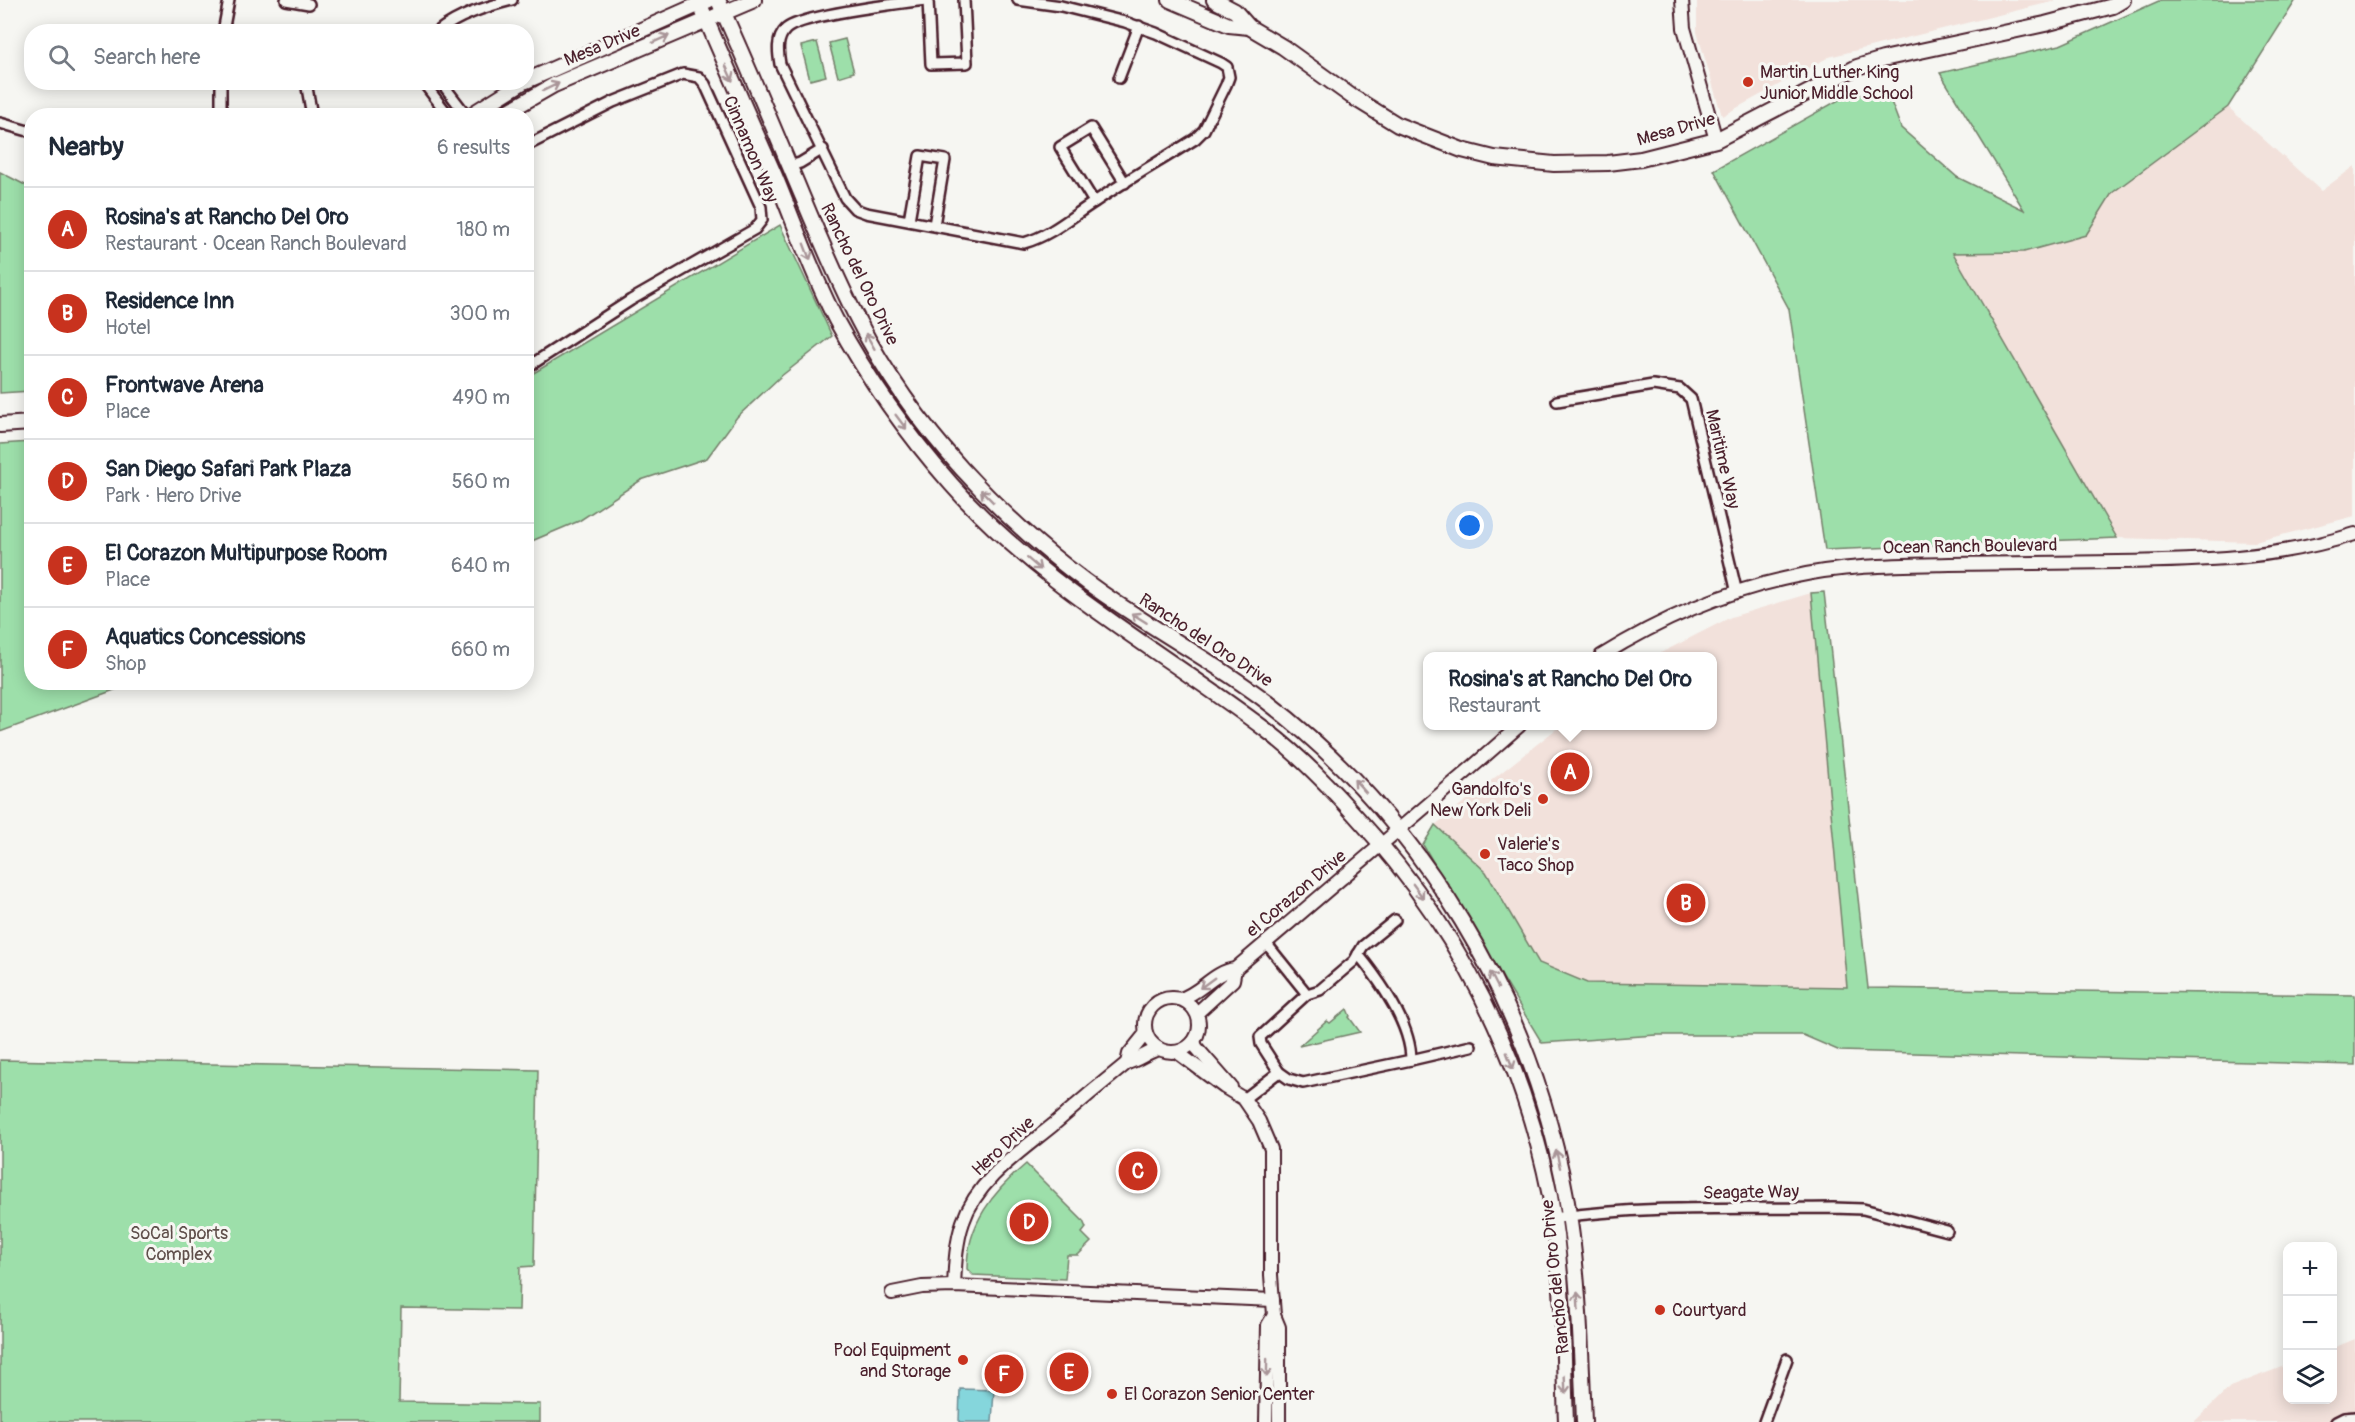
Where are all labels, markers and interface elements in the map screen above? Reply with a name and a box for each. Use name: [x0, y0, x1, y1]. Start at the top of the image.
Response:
street label: Mesa Drive: [561, 19, 644, 72]
search box: [24, 24, 534, 90]
one-way arrow: [651, 33, 670, 44]
icon: search: [45, 41, 78, 74]
text: Search here: [93, 43, 200, 71]
place label: Martin Luther King Junior Middle School: [1760, 61, 1914, 105]
one-way arrow: [725, 64, 736, 82]
marker: Martin Luther King Junior Middle School: [1741, 75, 1755, 89]
one-way arrow: [542, 81, 560, 92]
street label: Cinnamon Way: [718, 92, 783, 206]
street label: Mesa Drive: [1634, 107, 1718, 152]
text: Nearby: [48, 131, 124, 163]
text: 6 results: [437, 135, 510, 160]
street label: Rancho del Oro Drive: [815, 199, 904, 349]
text: Rosina's at Rancho Del Oro: [105, 203, 349, 231]
text: A: [61, 217, 74, 242]
text: 180 m: [456, 217, 510, 242]
text: Restaurant · Ocean Ranch Boulevard: [105, 231, 407, 256]
one-way arrow: [802, 242, 813, 261]
text: Residence Inn: [105, 287, 234, 315]
text: B: [62, 301, 73, 326]
text: 300 m: [449, 301, 510, 326]
text: Hotel: [105, 315, 151, 340]
one-way arrow: [864, 333, 876, 350]
text: Frontwave Arena: [105, 371, 264, 399]
text: C: [61, 385, 74, 410]
text: 490 m: [452, 385, 510, 410]
text: Place: [105, 399, 150, 424]
street label: Maritime Way: [1700, 407, 1745, 511]
one-way arrow: [894, 414, 907, 430]
text: San Diego Safari Park Plaza: [105, 455, 351, 483]
text: D: [61, 469, 74, 494]
text: 560 m: [452, 469, 510, 494]
text: Park · Hero Drive: [105, 483, 241, 508]
one-way arrow: [980, 488, 995, 503]
your location: [1455, 511, 1484, 540]
street label: Ocean Ranch Boulevard: [1882, 533, 2058, 560]
text: El Corazon Multipurpose Room: [105, 539, 387, 567]
text: E: [62, 553, 73, 578]
text: 640 m: [451, 553, 510, 578]
one-way arrow: [1026, 557, 1041, 571]
text: Place: [105, 567, 150, 592]
street label: Rancho del Oro Drive: [1134, 589, 1277, 692]
one-way arrow: [1131, 611, 1148, 623]
text: Aquatics Concessions: [105, 623, 305, 651]
text: F: [61, 637, 74, 662]
text: 660 m: [451, 637, 510, 662]
text: Shop: [105, 651, 146, 676]
popup: [1423, 652, 1717, 730]
text: Rosina's at Rancho Del Oro: [1448, 665, 1692, 693]
text: Restaurant: [1448, 693, 1541, 718]
pin: A: [1550, 750, 1590, 794]
place label: Gandolfo's New York Deli: [1430, 778, 1531, 822]
one-way arrow: [1353, 779, 1367, 794]
marker: Gandolfo's New York Deli: [1536, 792, 1550, 806]
place label: Valerie's Taco Shop: [1497, 833, 1574, 877]
street label: el Corazon Drive: [1241, 845, 1351, 942]
marker: Valerie's Taco Shop: [1478, 847, 1492, 861]
pin: B: [1666, 880, 1706, 926]
one-way arrow: [1412, 882, 1424, 898]
one-way arrow: [1488, 972, 1500, 990]
one-way arrow: [1200, 977, 1216, 989]
one-way arrow: [1506, 1051, 1517, 1070]
street label: Hero Drive: [967, 1111, 1040, 1181]
pin: C: [1118, 1148, 1158, 1194]
one-way arrow: [1552, 1149, 1563, 1169]
street label: Seagate Way: [1703, 1180, 1800, 1205]
street label: Rancho del Oro Drive: [1536, 1198, 1575, 1355]
pin: D: [1010, 1200, 1048, 1244]
park label: SoCal Sports Complex: [130, 1222, 228, 1266]
map controls: [2283, 1242, 2337, 1404]
button: +: [2283, 1242, 2337, 1296]
one-way arrow: [1573, 1292, 1584, 1312]
button: −: [2283, 1296, 2337, 1350]
place label: Courtyard: [1672, 1299, 1746, 1322]
marker: Courtyard: [1653, 1303, 1667, 1317]
place label: Pool Equipment and Storage: [833, 1339, 952, 1383]
pin: E: [1050, 1350, 1088, 1394]
button: layers: [2283, 1350, 2337, 1404]
pin: F: [984, 1352, 1024, 1396]
marker: Pool Equipment and Storage: [956, 1353, 970, 1367]
one-way arrow: [1261, 1357, 1273, 1377]
one-way arrow: [1559, 1374, 1571, 1394]
place label: El Corazon Senior Center: [1124, 1383, 1315, 1406]
marker: El Corazon Senior Center: [1105, 1387, 1119, 1401]

